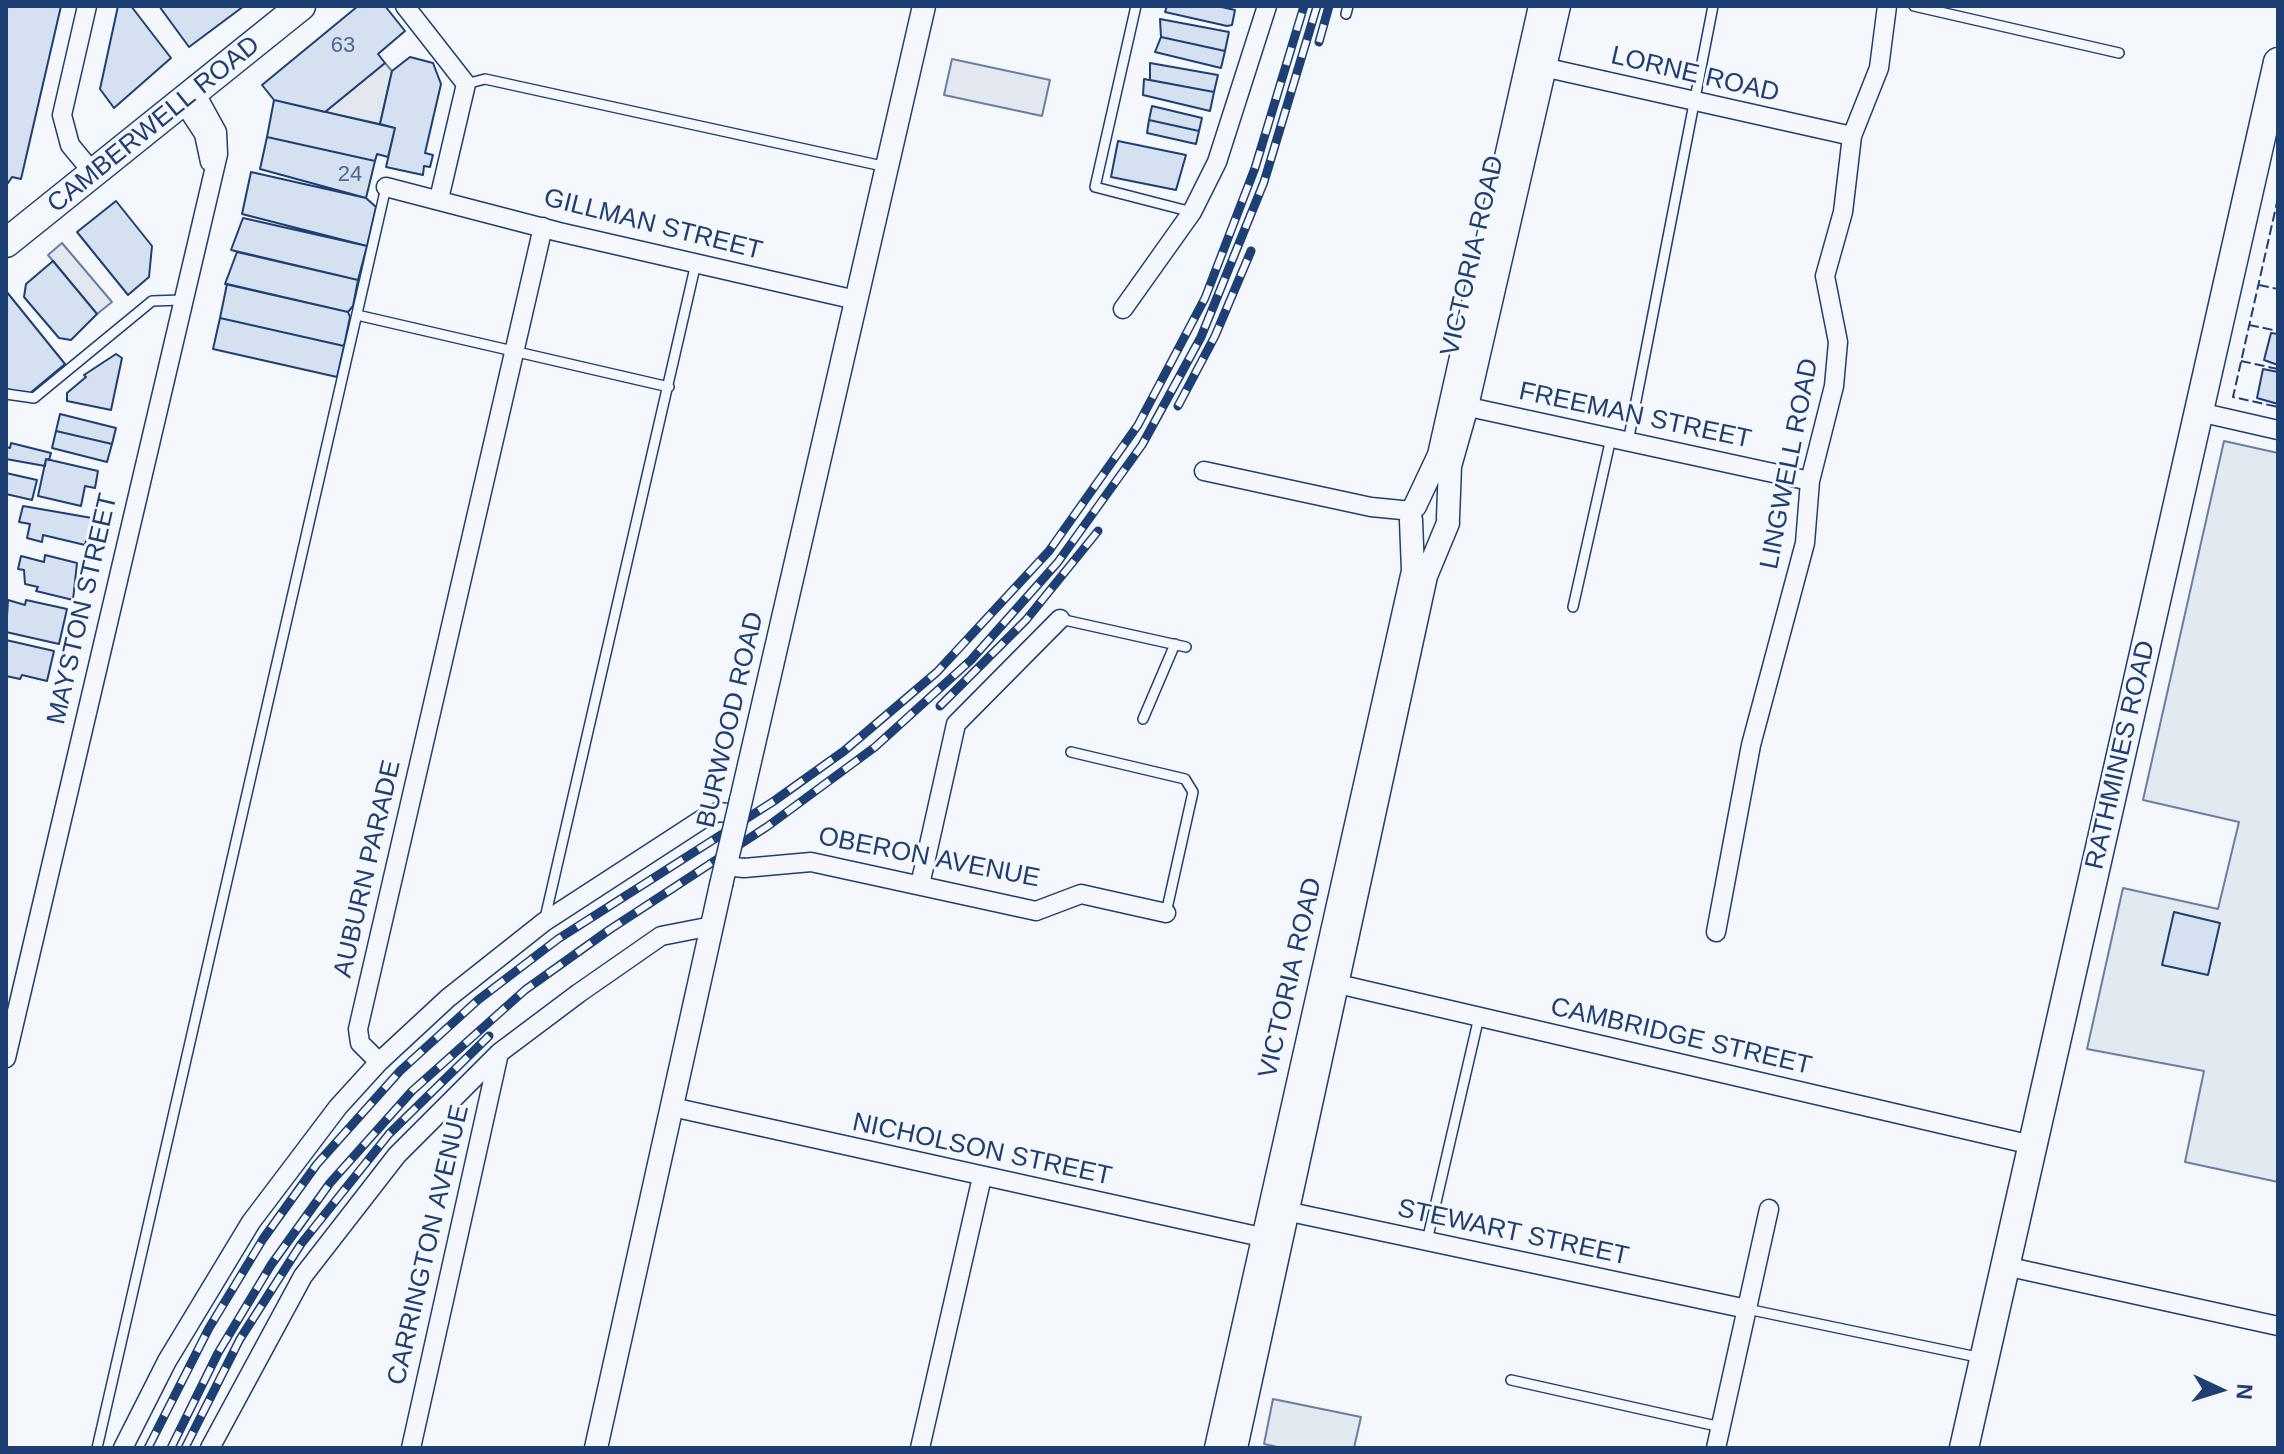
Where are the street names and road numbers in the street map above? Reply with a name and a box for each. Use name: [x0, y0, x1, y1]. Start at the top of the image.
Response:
street label: CAMBERWELL ROAD: [42, 30, 266, 220]
street label: LORNE ROAD: [1608, 40, 1782, 110]
street label: VICTORIA ROAD: [1435, 153, 1511, 359]
street label: GILLMAN STREET: [541, 183, 765, 267]
street label: LINGWELL ROAD: [1754, 356, 1826, 572]
street label: FREEMAN STREET: [1516, 376, 1754, 456]
street label: MAYSTON STREET: [41, 491, 125, 727]
street label: BURWOOD ROAD: [691, 609, 771, 831]
street label: RATHMINES ROAD: [2080, 638, 2162, 872]
street label: AUBURN PARADE: [328, 757, 408, 981]
street label: OBERON AVENUE: [816, 821, 1042, 895]
street label: VICTORIA ROAD: [1253, 875, 1329, 1081]
street label: CAMBRIDGE STREET: [1547, 992, 1815, 1082]
street label: CARRINGTON AVENUE: [382, 1102, 476, 1388]
street label: NICHOLSON STREET: [849, 1107, 1115, 1193]
street label: STEWART STREET: [1395, 1193, 1631, 1273]

